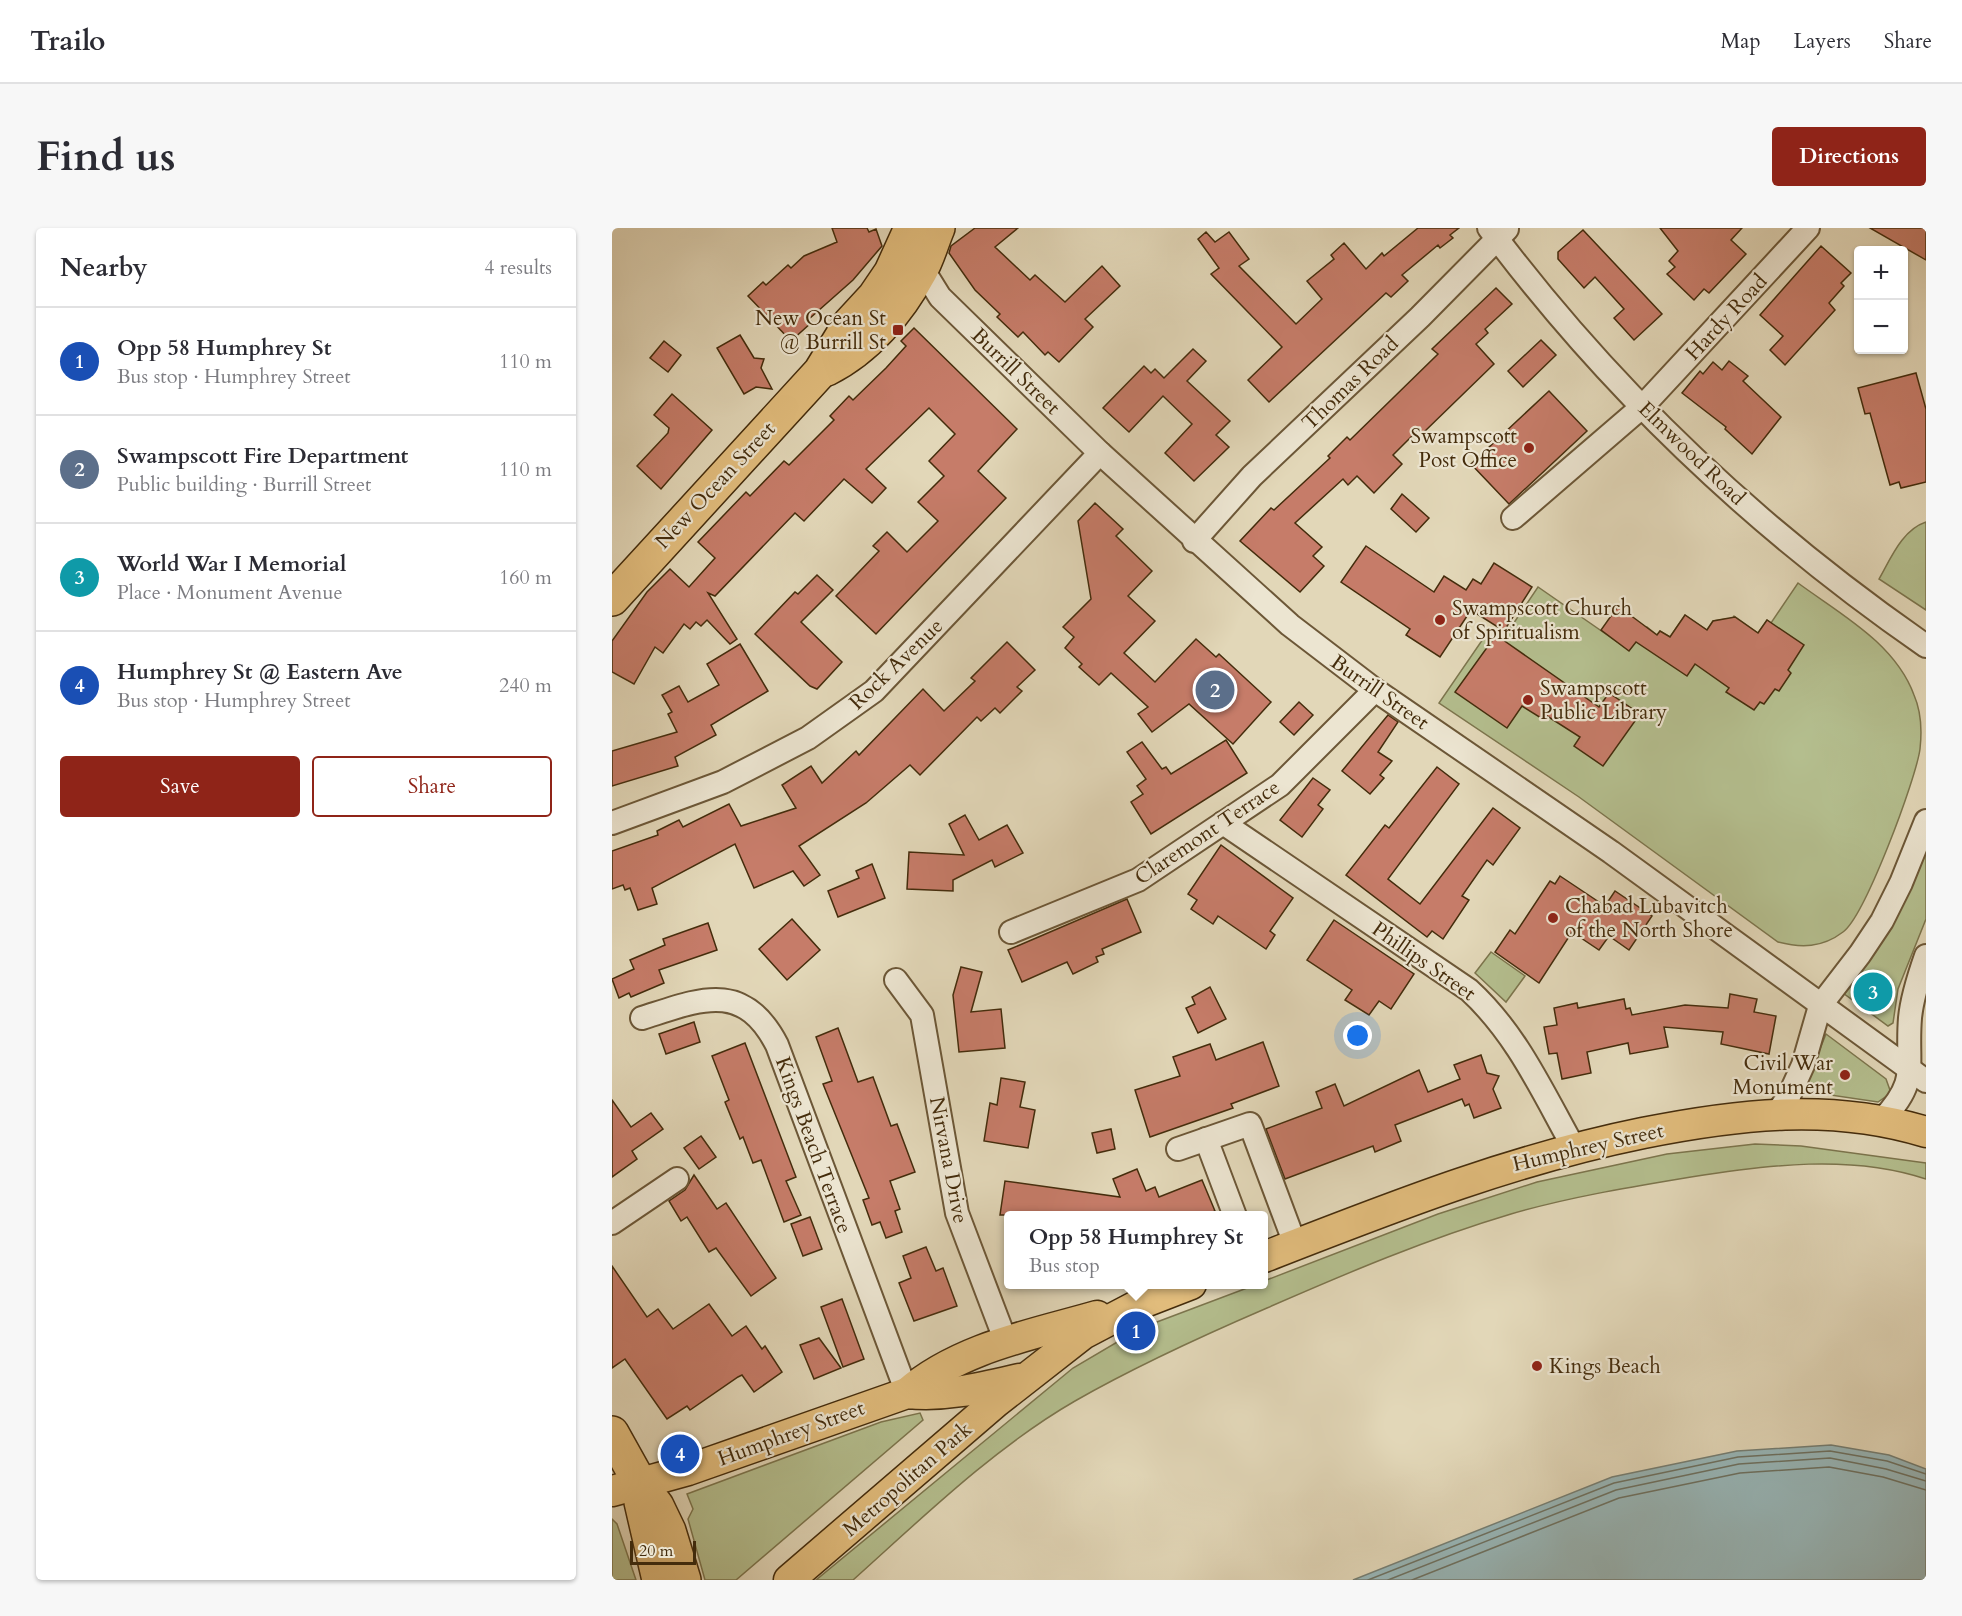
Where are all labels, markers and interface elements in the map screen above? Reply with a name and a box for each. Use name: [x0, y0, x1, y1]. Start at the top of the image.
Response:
text: Trailo: [30, 22, 105, 60]
text: Map: [1721, 27, 1761, 56]
text: Layers: [1794, 27, 1851, 56]
text: Share: [1884, 27, 1932, 56]
button: Directions: [1772, 127, 1926, 186]
text: Find us: [36, 128, 176, 185]
map controls: [1854, 246, 1908, 354]
button: +: [1854, 246, 1908, 300]
text: Nearby: [60, 250, 148, 285]
text: 4 results: [484, 254, 552, 281]
street label: Hardy Road: [1679, 268, 1774, 367]
button: −: [1854, 300, 1908, 354]
place label: New Ocean St @ Burrill St: [755, 304, 886, 357]
street label: Burrill Street: [965, 321, 1067, 422]
marker: New Ocean St @ Burrill St: [891, 323, 905, 337]
street label: Thomas Road: [1296, 330, 1405, 437]
text: Opp 58 Humphrey St: [117, 333, 332, 363]
text: 1: [74, 348, 85, 375]
text: 110 m: [499, 348, 552, 375]
text: Bus stop · Humphrey Street: [117, 363, 351, 390]
street label: Elmwood Road: [1632, 395, 1752, 512]
street label: New Ocean Street: [649, 415, 782, 555]
place label: Swampscott Post Office: [1410, 422, 1517, 475]
text: Swampscott Fire Department: [117, 441, 408, 471]
marker: Swampscott Post Office: [1522, 441, 1536, 455]
text: 2: [74, 456, 85, 483]
text: 110 m: [499, 456, 552, 483]
text: Public building · Burrill Street: [117, 471, 371, 498]
text: World War I Memorial: [117, 549, 346, 579]
text: 3: [74, 564, 85, 591]
text: 160 m: [499, 564, 552, 591]
text: Place · Monument Avenue: [117, 579, 342, 606]
place label: Swampscott Church of Spiritualism: [1452, 594, 1633, 647]
street label: Rock Avenue: [843, 612, 950, 717]
marker: Swampscott Church of Spiritualism: [1433, 613, 1447, 627]
street label: Burrill Street: [1325, 648, 1435, 737]
text: Humphrey St @ Eastern Ave: [117, 657, 403, 687]
pin: 2: [1196, 668, 1234, 712]
text: 4: [74, 672, 85, 699]
text: 240 m: [499, 672, 552, 699]
place label: Swampscott Public Library: [1540, 674, 1667, 727]
text: Bus stop · Humphrey Street: [117, 687, 351, 714]
marker: Swampscott Public Library: [1521, 693, 1535, 707]
button: Save: [60, 756, 300, 817]
button: Share: [312, 756, 552, 817]
street label: Claremont Terrace: [1129, 773, 1286, 892]
place label: Chabad Lubavitch of the North Shore: [1565, 892, 1733, 945]
marker: Chabad Lubavitch of the North Shore: [1546, 911, 1560, 925]
street label: Phillips Street: [1366, 915, 1482, 1008]
pin: 3: [1854, 970, 1892, 1014]
your location: [1343, 1021, 1372, 1050]
place label: Civil War Monument: [1733, 1049, 1833, 1102]
street label: Kings Beach Terrace: [768, 1053, 859, 1238]
marker: Civil War Monument: [1838, 1068, 1852, 1082]
street label: Nirvana Drive: [922, 1094, 975, 1226]
street label: Humphrey Street: [1510, 1116, 1667, 1179]
popup: [1004, 1211, 1268, 1289]
text: Opp 58 Humphrey St: [1029, 1222, 1243, 1252]
text: Bus stop: [1029, 1252, 1100, 1279]
pin: 1: [1116, 1308, 1156, 1354]
place label: Kings Beach: [1549, 1352, 1661, 1381]
marker: Kings Beach: [1530, 1359, 1544, 1373]
street label: Humphrey Street: [714, 1393, 869, 1473]
street label: Metropolitan Park: [837, 1415, 979, 1544]
pin: 4: [660, 1432, 700, 1476]
scale bar: [630, 1538, 696, 1566]
text: 20 m: [639, 1540, 673, 1562]

